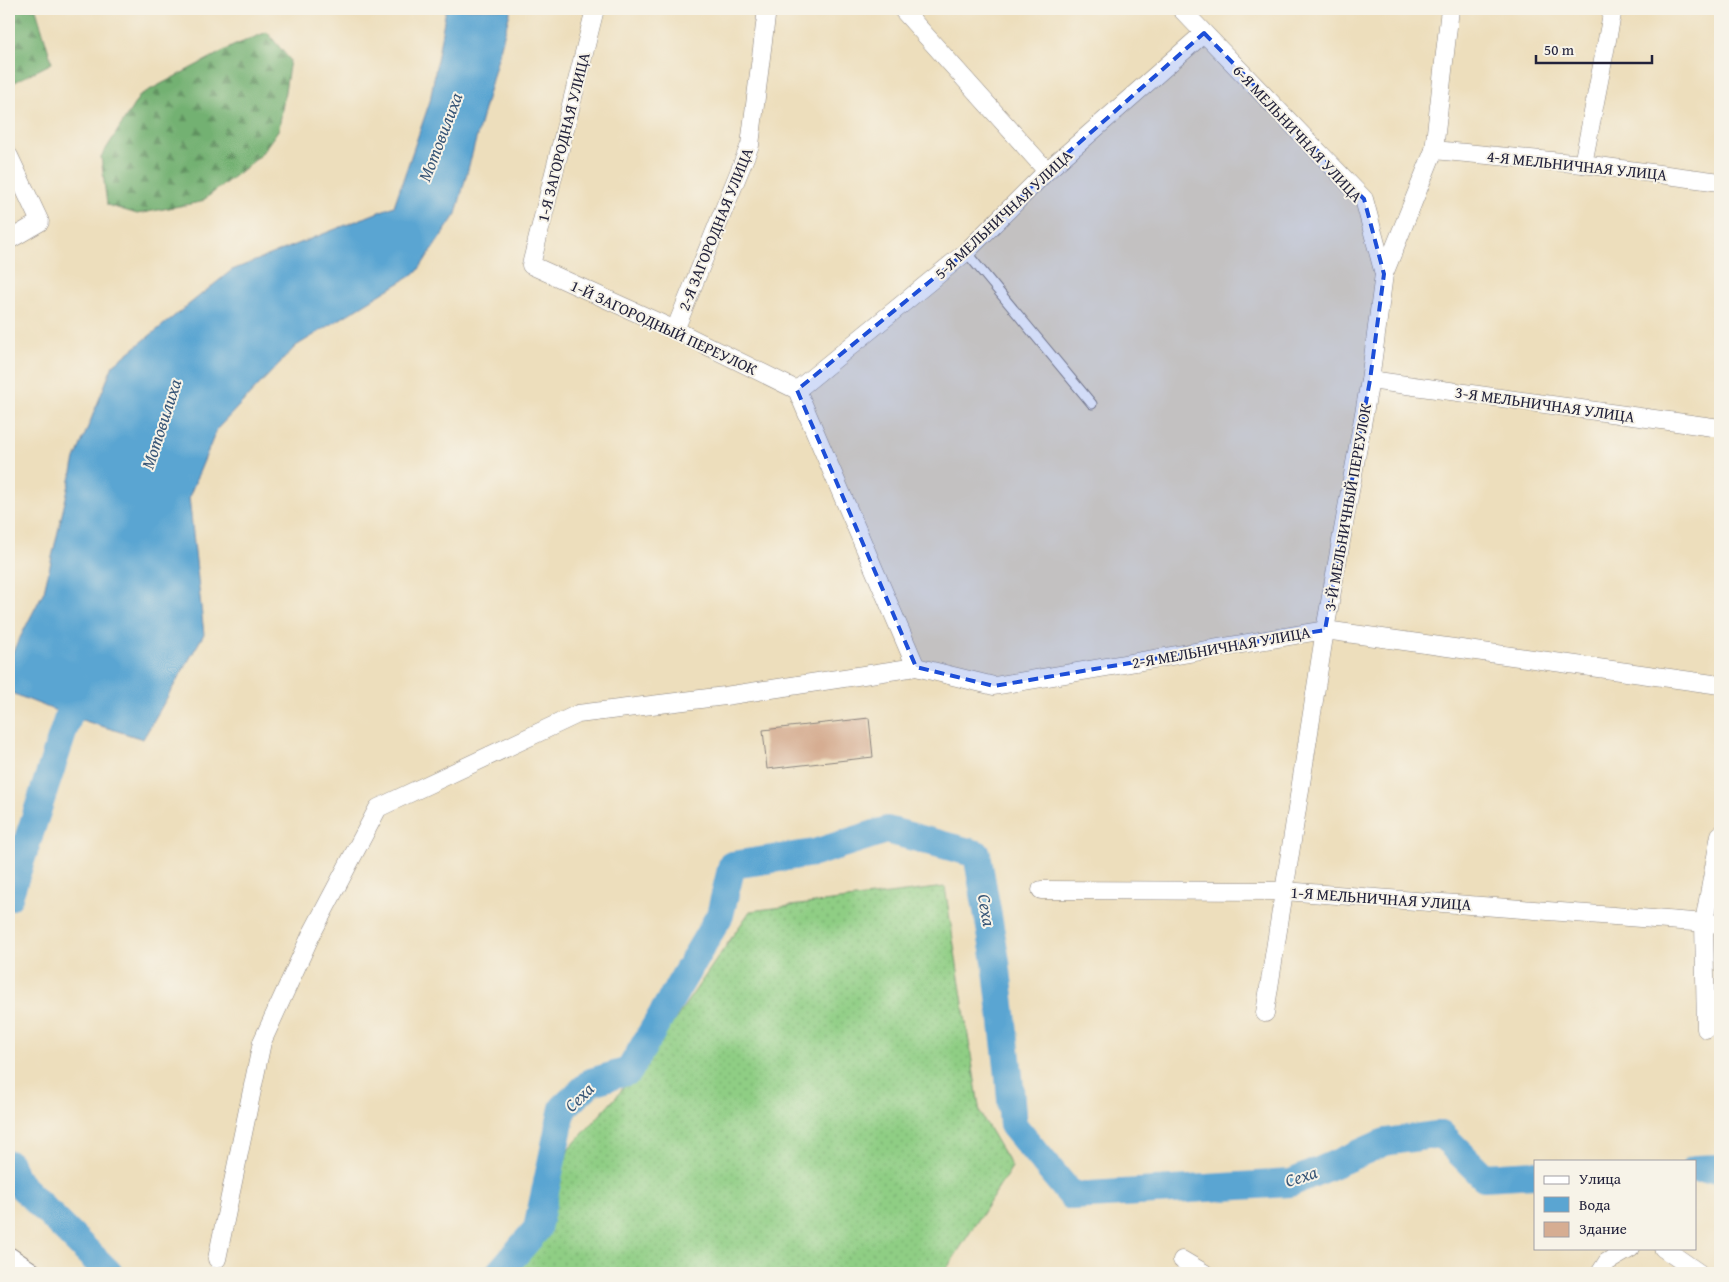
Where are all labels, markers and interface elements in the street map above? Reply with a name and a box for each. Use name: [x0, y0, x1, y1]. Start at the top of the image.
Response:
scale bar: [1536, 32, 1653, 64]
text: 50 m: [1544, 39, 1575, 60]
street label: 1-Я ЗАГОРОДНАЯ УЛИЦА: [530, 49, 596, 224]
street label: 6-Я МЕЛЬНИЧНАЯ УЛИЦА: [1228, 59, 1369, 208]
water label: Мотовилиха: [411, 88, 470, 185]
street label: 5-Я МЕЛЬНИЧНАЯ УЛИЦА: [929, 143, 1078, 284]
street label: 2-Я ЗАГОРОДНАЯ УЛИЦА: [671, 144, 759, 314]
street label: 4-Я МЕЛЬНИЧНАЯ УЛИЦА: [1486, 144, 1669, 186]
street label: 1-Й ЗАГОРОДНЫЙ ПЕРЕУЛОК: [567, 273, 761, 381]
water label: Мотовилиха: [134, 375, 188, 473]
street label: 3-Я МЕЛЬНИЧНАЯ УЛИЦА: [1454, 380, 1637, 429]
street label: 3-Й МЕЛЬНИЧНЫЙ ПЕРЕУЛОК: [1317, 401, 1377, 613]
street label: 2-Я МЕЛЬНИЧНАЯ УЛИЦА: [1130, 619, 1312, 675]
street label: 1-Я МЕЛЬНИЧНАЯ УЛИЦА: [1290, 880, 1472, 916]
water label: Сеха: [971, 892, 1003, 929]
water label: Сеха: [558, 1075, 601, 1118]
water label: Сеха: [1281, 1158, 1321, 1194]
legend: [1534, 1160, 1696, 1250]
text: Улица: [1579, 1168, 1622, 1189]
text: Вода: [1579, 1194, 1611, 1215]
text: Здание: [1579, 1218, 1627, 1239]

